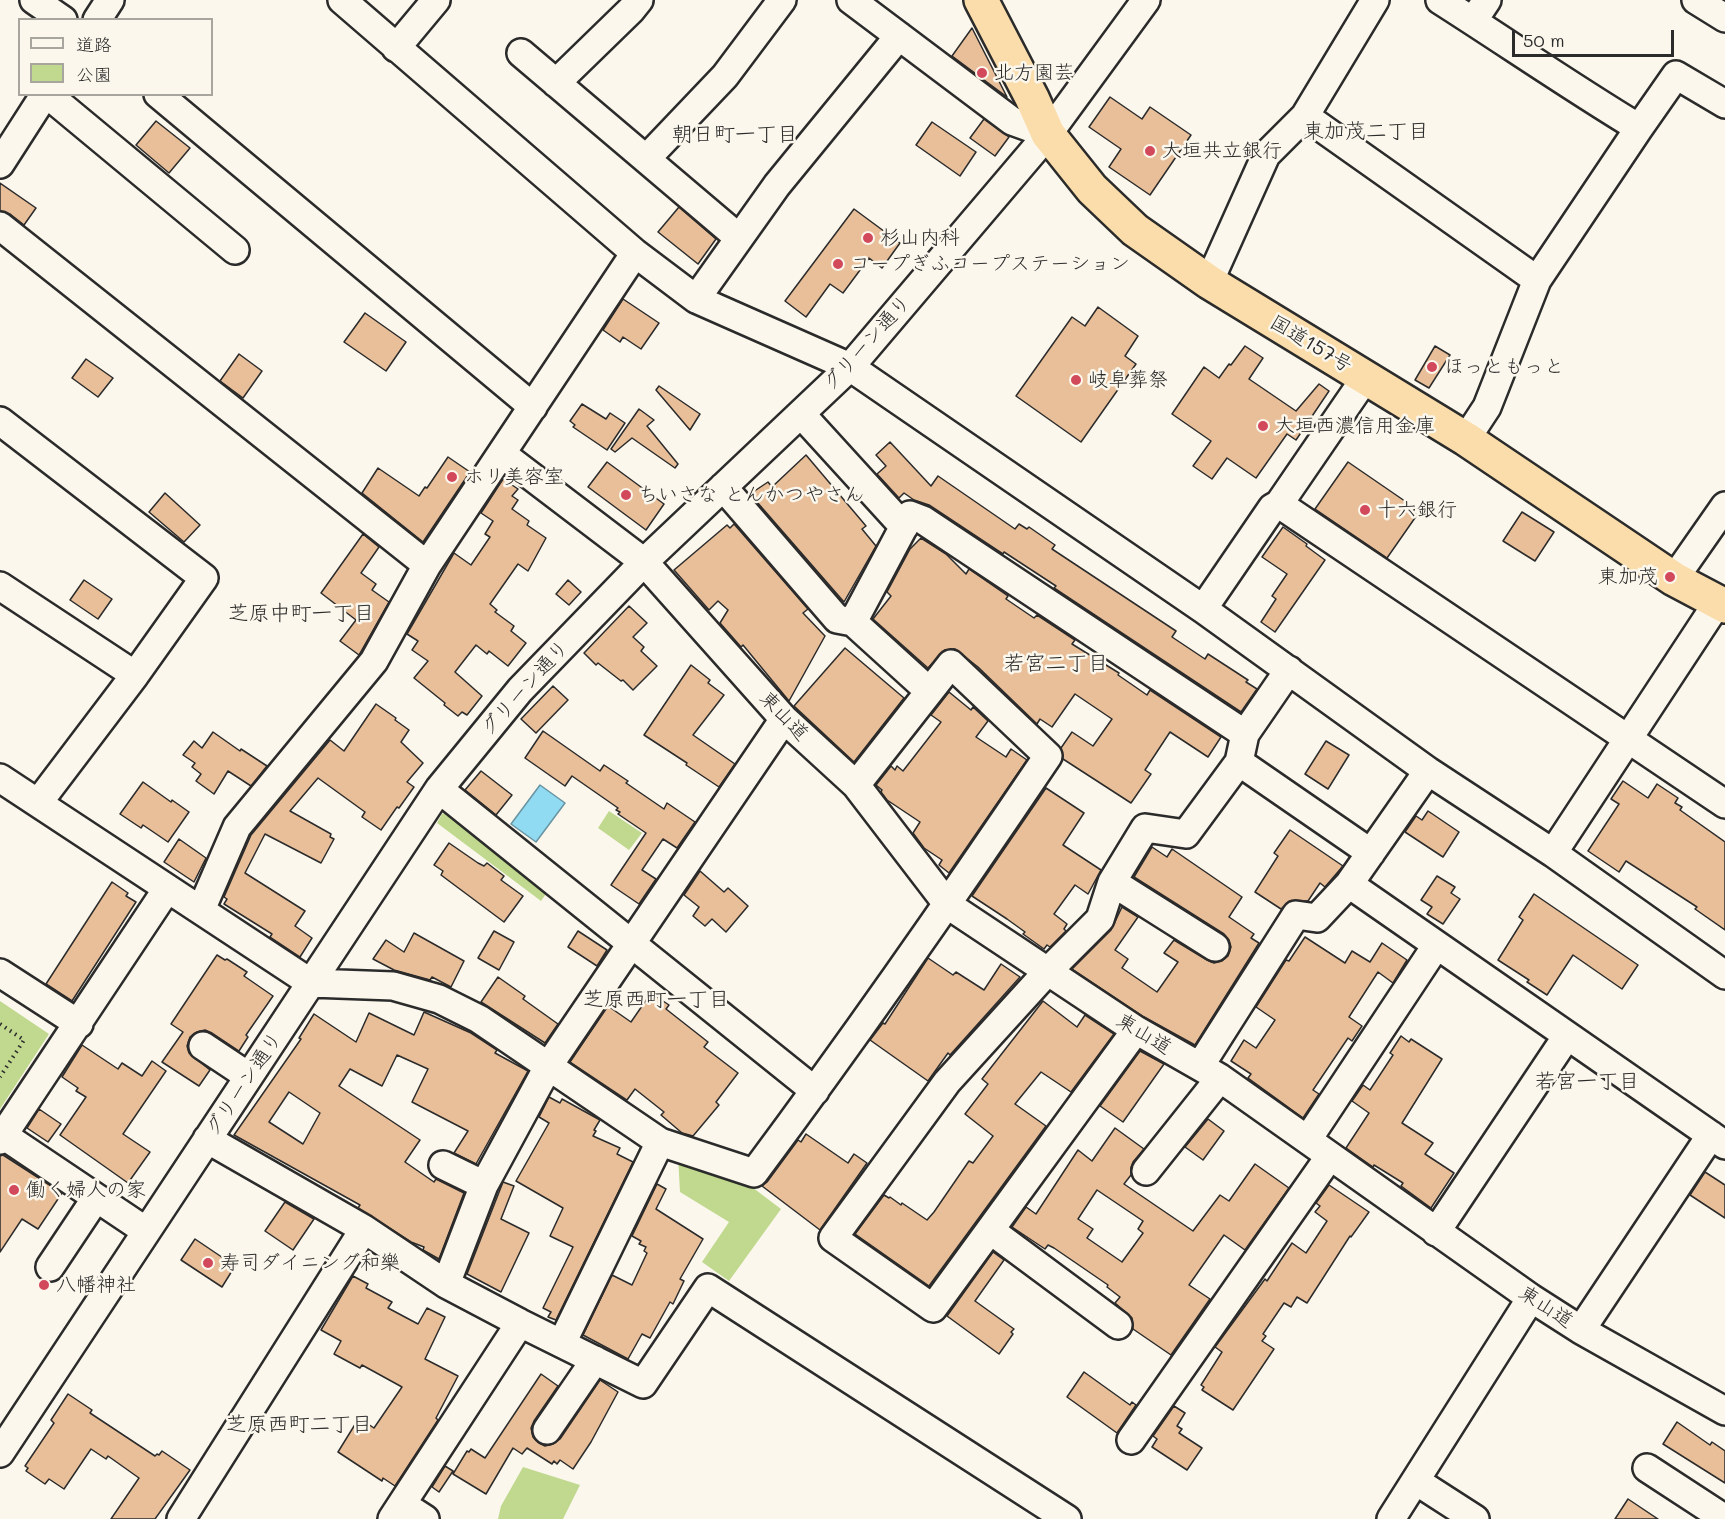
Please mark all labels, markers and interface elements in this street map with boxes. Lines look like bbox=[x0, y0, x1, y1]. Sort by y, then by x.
legend bbox=[18, 18, 213, 96]
scale bar bbox=[1515, 18, 1677, 56]
text: 50 m bbox=[1523, 28, 1565, 52]
text: 道路 bbox=[76, 32, 112, 56]
place label: 北方園芸 bbox=[994, 61, 1074, 85]
text: 公園 bbox=[76, 62, 112, 86]
marker: 北方園芸 bbox=[975, 66, 989, 80]
district label: 東加茂二丁目 bbox=[1303, 119, 1429, 145]
district label: 朝日町一丁目 bbox=[672, 122, 798, 148]
place label: 大垣共立銀行 bbox=[1162, 139, 1282, 163]
marker: 大垣共立銀行 bbox=[1143, 144, 1157, 158]
place label: 杉山内科 bbox=[880, 226, 960, 250]
marker: 杉山内科 bbox=[861, 231, 875, 245]
place label: コープぎふコープステーション bbox=[850, 252, 1130, 276]
marker: コープぎふコープステーション bbox=[831, 257, 845, 271]
street label: グリーン通り bbox=[818, 290, 916, 396]
street label: 国道157号 bbox=[1266, 310, 1356, 378]
place label: ほっともっと bbox=[1444, 355, 1564, 379]
marker: ほっともっと bbox=[1425, 360, 1439, 374]
place label: 岐阜葬祭 bbox=[1088, 368, 1168, 392]
marker: 岐阜葬祭 bbox=[1069, 373, 1083, 387]
place label: 大垣西濃信用金庫 bbox=[1275, 414, 1435, 438]
marker: 大垣西濃信用金庫 bbox=[1256, 419, 1270, 433]
place label: ホリ美容室 bbox=[464, 465, 564, 489]
marker: ホリ美容室 bbox=[445, 470, 459, 484]
place label: ちいさな とんかつやさん bbox=[638, 483, 864, 507]
marker: ちいさな とんかつやさん bbox=[619, 488, 633, 502]
place label: 十六銀行 bbox=[1377, 498, 1457, 522]
marker: 十六銀行 bbox=[1358, 503, 1372, 517]
place label: 東加茂 bbox=[1598, 565, 1658, 589]
marker: 東加茂 bbox=[1663, 570, 1677, 584]
district label: 芝原中町一丁目 bbox=[228, 601, 374, 627]
street label: グリーン通り bbox=[476, 635, 574, 741]
district label: 若宮二丁目 bbox=[1004, 651, 1108, 677]
street label: 東山道 bbox=[755, 686, 813, 746]
district label: 芝原西町一丁目 bbox=[583, 987, 729, 1013]
street label: 東山道 bbox=[1112, 1008, 1176, 1060]
street label: グリーン通り bbox=[201, 1028, 287, 1140]
district label: 若宮一丁目 bbox=[1535, 1069, 1639, 1095]
place label: 働く婦人の家 bbox=[26, 1178, 146, 1202]
marker: 働く婦人の家 bbox=[7, 1183, 21, 1197]
place label: 寿司ダイニング和樂 bbox=[220, 1251, 400, 1275]
marker: 寿司ダイニング和樂 bbox=[201, 1256, 215, 1270]
place label: 八幡神社 bbox=[56, 1273, 136, 1297]
marker: 八幡神社 bbox=[37, 1278, 51, 1292]
street label: 東山道 bbox=[1514, 1281, 1578, 1333]
district label: 芝原西町二丁目 bbox=[226, 1412, 372, 1438]

